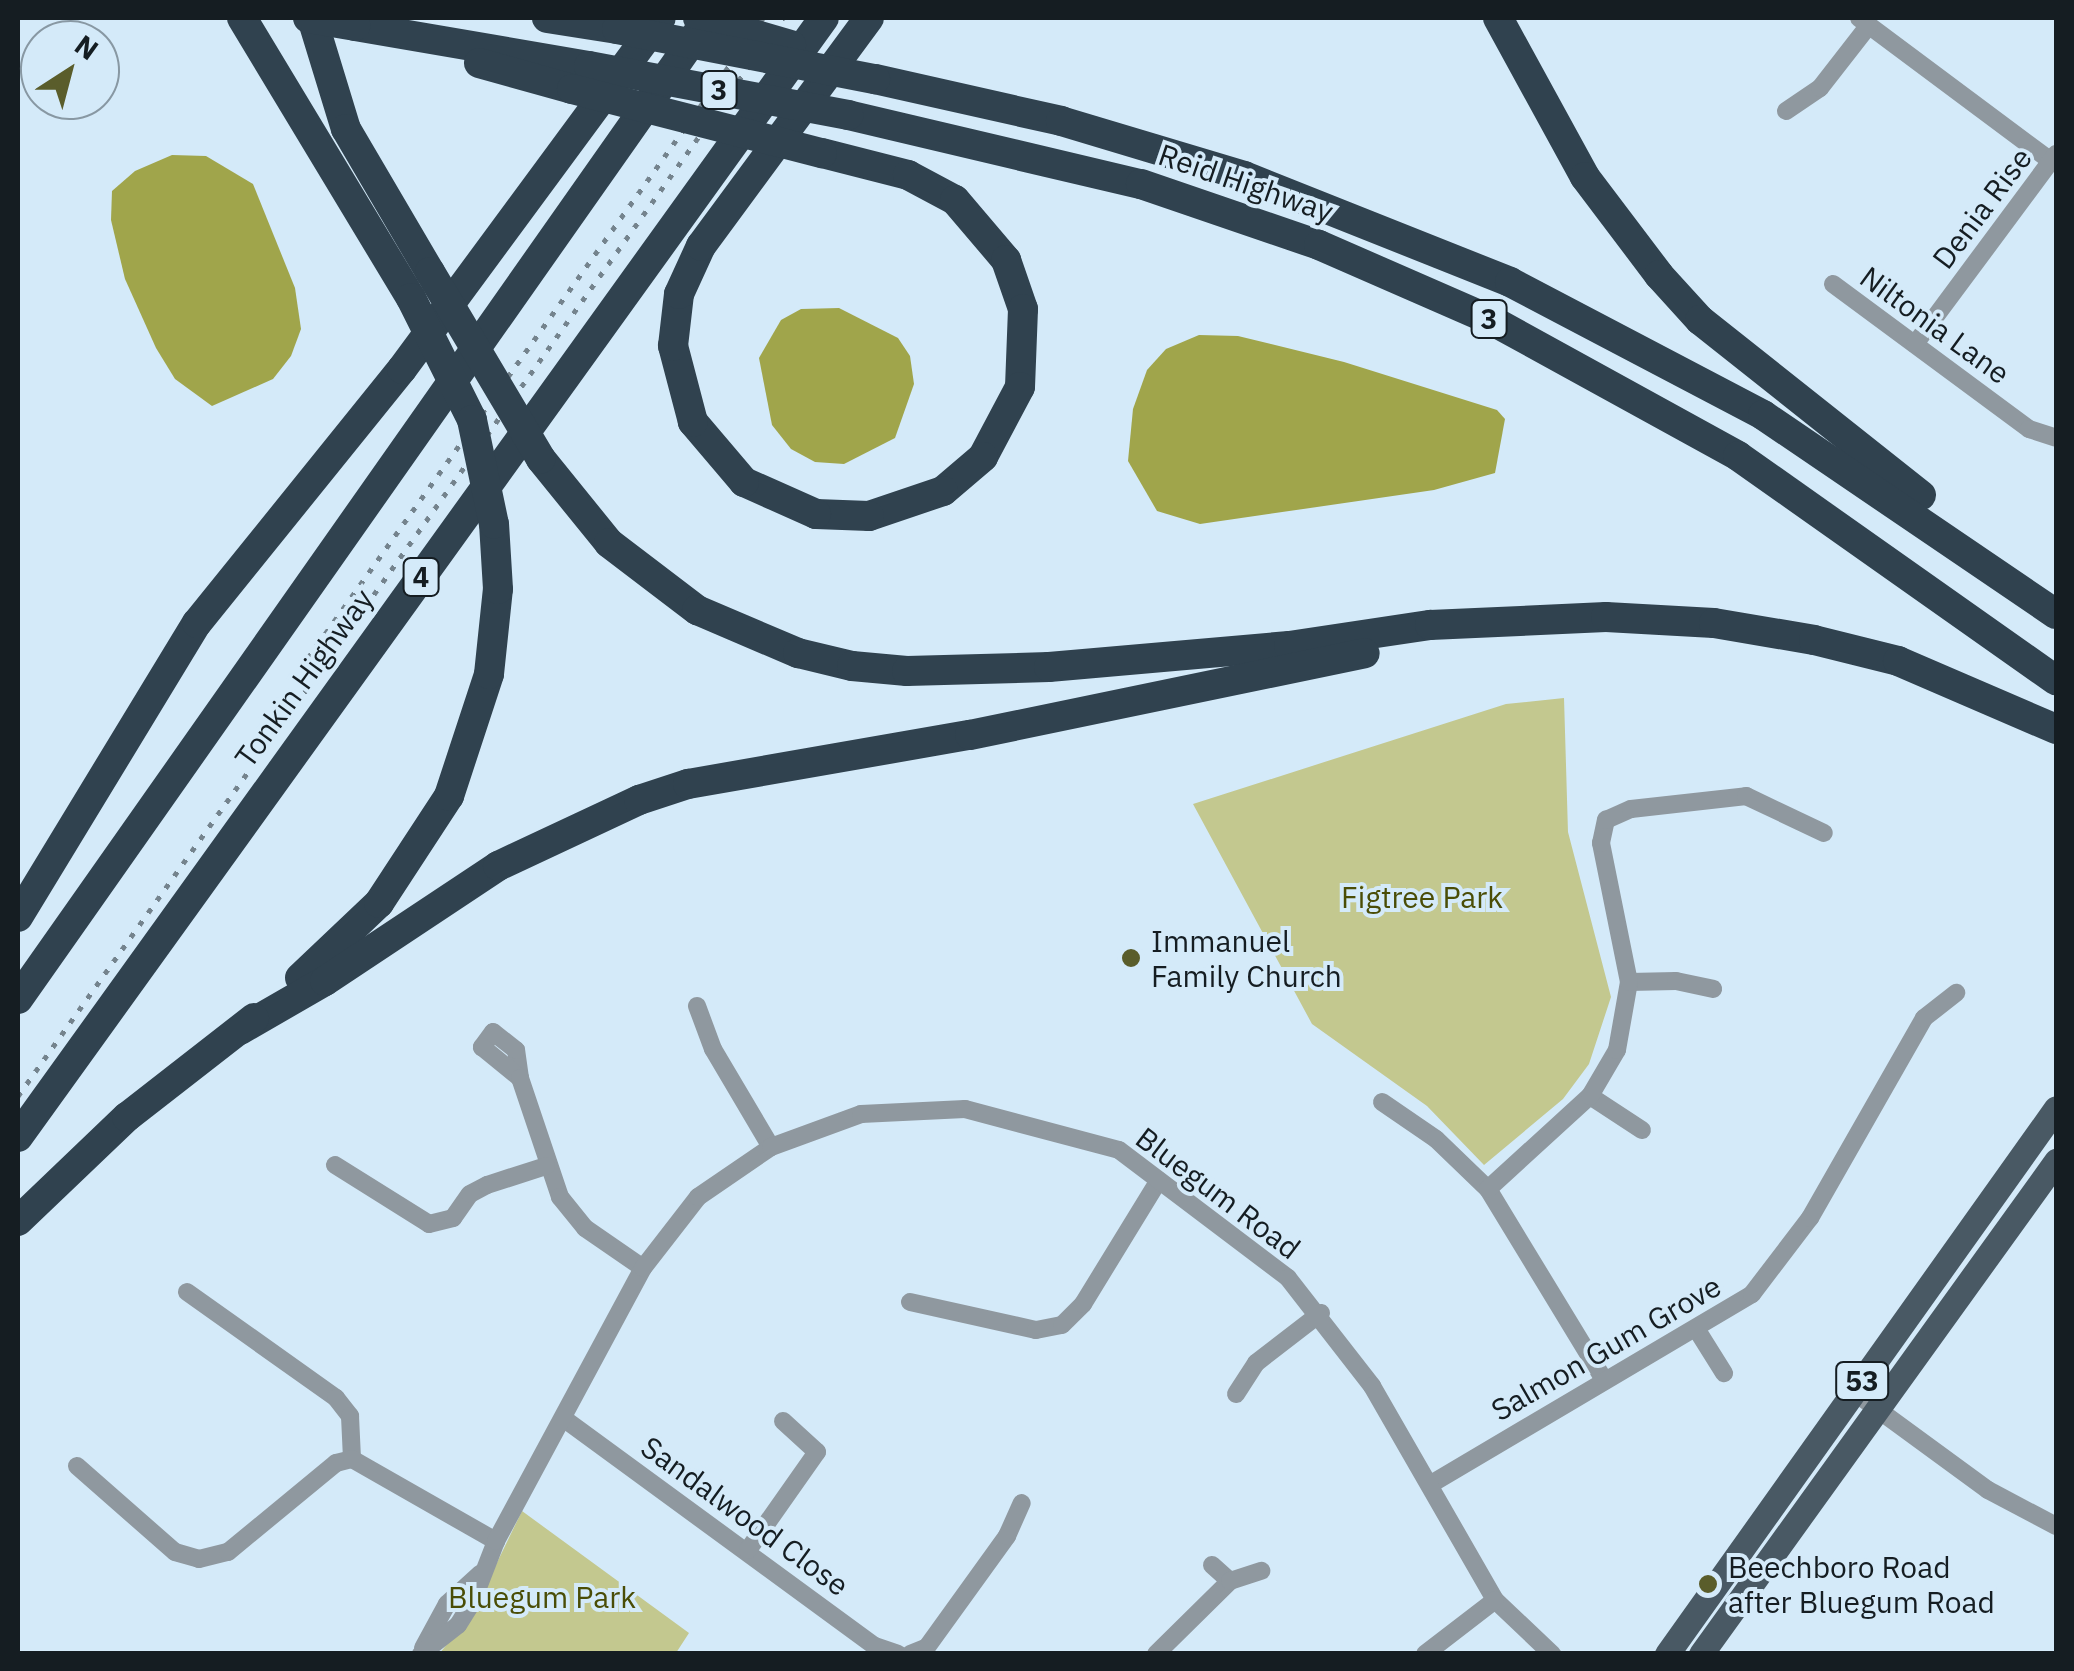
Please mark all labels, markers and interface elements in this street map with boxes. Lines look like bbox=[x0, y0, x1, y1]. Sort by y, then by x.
north arrow bbox=[20, 20, 120, 120]
text: N bbox=[68, 26, 106, 68]
road number: 3 bbox=[699, 67, 739, 113]
street label: Reid Highway bbox=[1154, 136, 1338, 230]
street label: Denia Rise bbox=[1925, 140, 2039, 276]
street label: Niltonia Lane bbox=[1853, 259, 2017, 391]
road number: 3 bbox=[1469, 296, 1509, 342]
road number: 4 bbox=[401, 554, 441, 600]
street label: Tonkin Highway bbox=[227, 582, 381, 774]
park label: Figtree Park bbox=[1341, 879, 1503, 915]
place label: Immanuel Family Church bbox=[1151, 923, 1342, 994]
marker: Immanuel Family Church bbox=[1120, 947, 1142, 969]
street label: Bluegum Road bbox=[1129, 1120, 1307, 1266]
street label: Salmon Gum Grove bbox=[1485, 1268, 1727, 1428]
road number: 53 bbox=[1834, 1358, 1890, 1404]
street label: Sandalwood Close bbox=[634, 1429, 856, 1603]
place label: Beechboro Road after Bluegum Road bbox=[1728, 1549, 1995, 1620]
marker: Beechboro Road after Bluegum Road bbox=[1697, 1573, 1719, 1595]
park label: Bluegum Park bbox=[448, 1579, 636, 1615]

